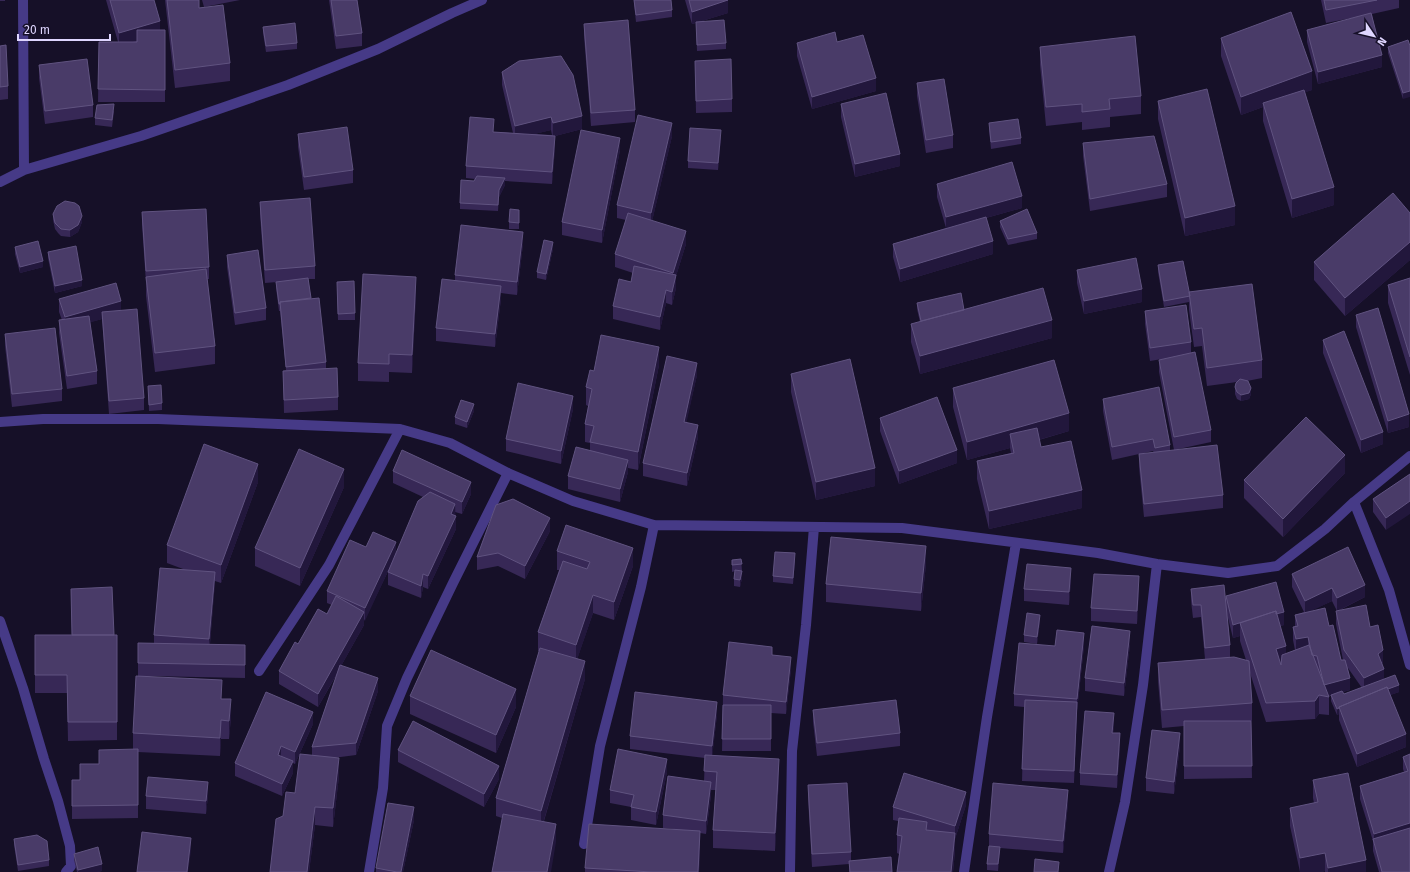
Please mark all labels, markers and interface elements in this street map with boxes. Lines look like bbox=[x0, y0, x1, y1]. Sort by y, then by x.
scale bar bbox=[18, 16, 110, 42]
north arrow bbox=[1354, 16, 1394, 56]
text: 20 m bbox=[24, 23, 50, 37]
text: N bbox=[1374, 35, 1389, 48]

